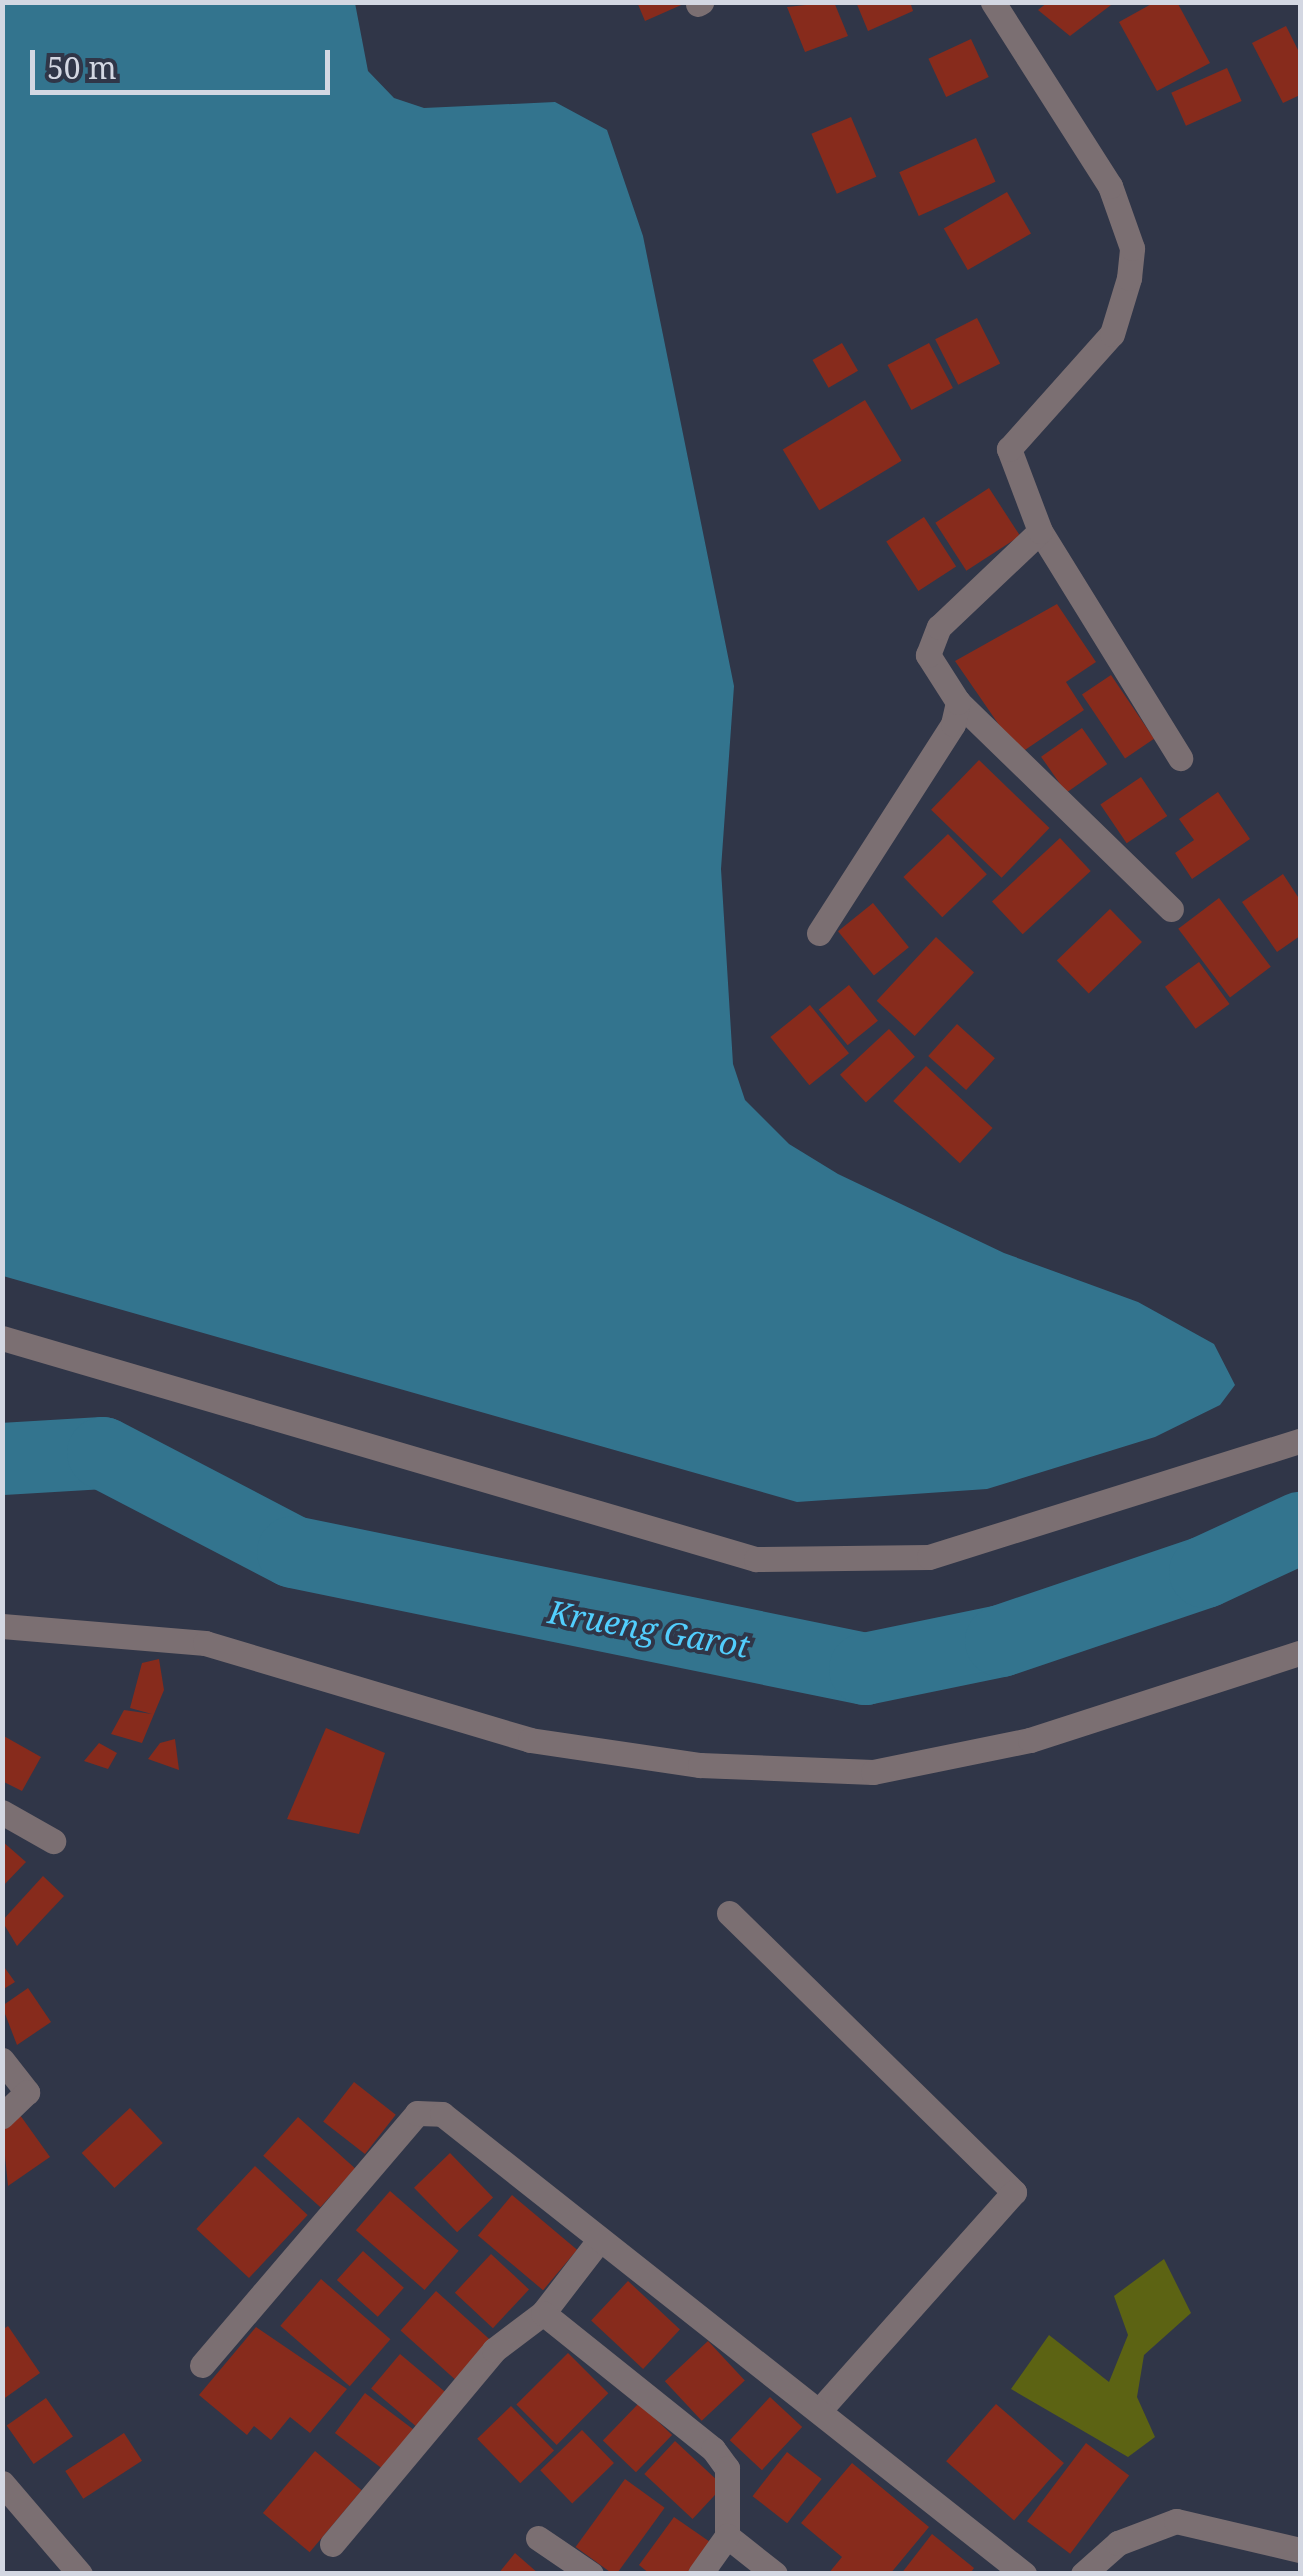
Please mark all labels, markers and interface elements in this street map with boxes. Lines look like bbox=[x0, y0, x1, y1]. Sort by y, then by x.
scale bar bbox=[35, 30, 335, 92]
text: 50 m bbox=[47, 47, 117, 88]
water label: Krueng Garot bbox=[545, 1592, 753, 1666]

